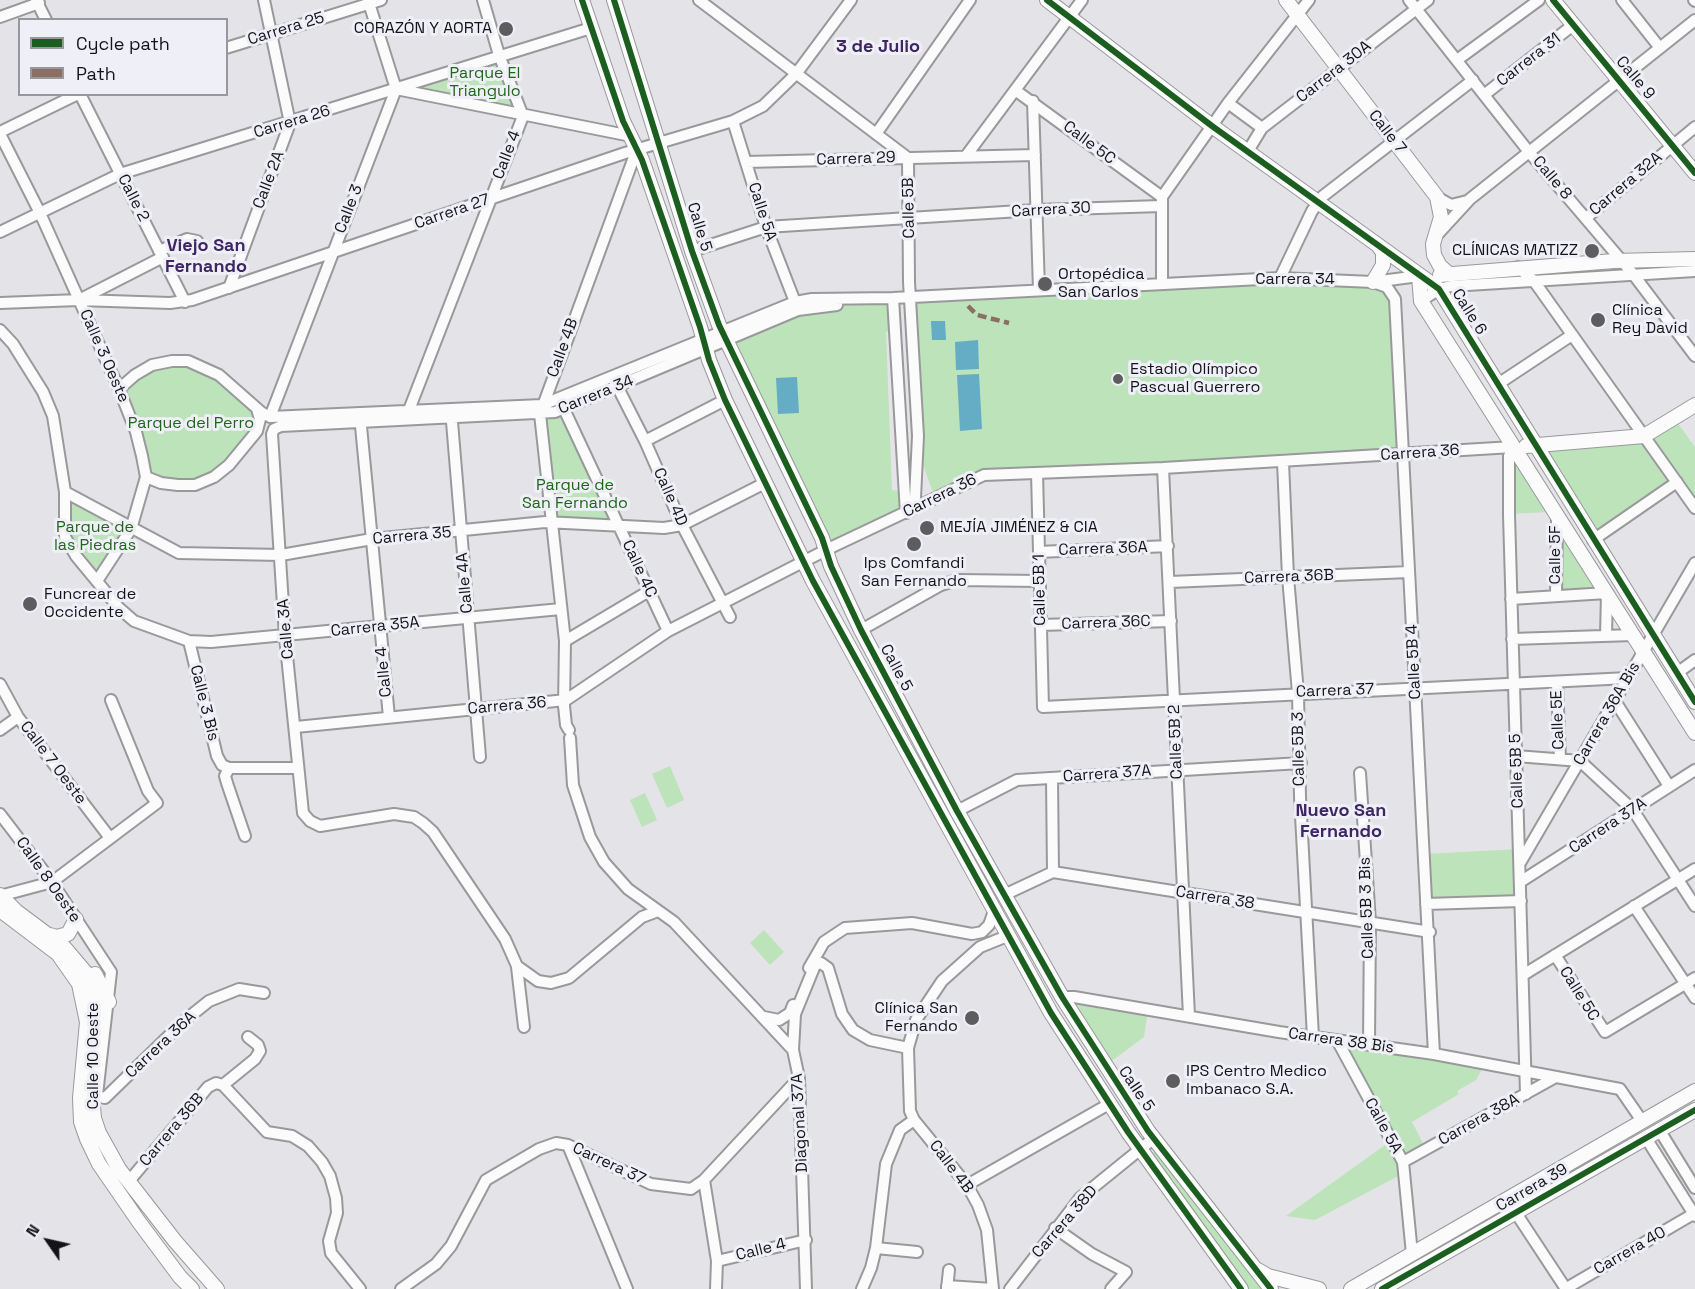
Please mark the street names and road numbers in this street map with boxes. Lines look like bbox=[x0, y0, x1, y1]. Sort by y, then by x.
street label: Carrera 25 bbox=[245, 8, 327, 50]
street label: Carrera 31 bbox=[1493, 29, 1565, 91]
street label: Carrera 30A bbox=[1293, 37, 1375, 107]
street label: Calle 9 bbox=[1611, 52, 1659, 104]
street label: Carrera 26 bbox=[251, 101, 333, 143]
street label: Calle 7 bbox=[1364, 106, 1410, 158]
street label: Calle 5C bbox=[1059, 117, 1119, 169]
street label: Calle 4 bbox=[489, 128, 525, 182]
street label: Calle 2A bbox=[249, 148, 289, 212]
street label: Carrera 29 bbox=[816, 148, 896, 170]
street label: Carrera 32A bbox=[1586, 148, 1666, 220]
street label: Calle 8 bbox=[1528, 152, 1576, 204]
street label: Calle 2 bbox=[113, 171, 153, 225]
street label: Calle 5B bbox=[899, 177, 919, 239]
street label: Calle 5A bbox=[744, 180, 780, 244]
street label: Calle 3 bbox=[331, 182, 367, 236]
street label: Carrera 27 bbox=[412, 190, 492, 234]
street label: Carrera 30 bbox=[1011, 198, 1091, 222]
street label: Calle 5 bbox=[682, 200, 716, 254]
street label: Carrera 34 bbox=[1255, 270, 1335, 290]
street label: Calle 6 bbox=[1447, 285, 1491, 339]
street label: Calle 3 Oeste bbox=[75, 307, 133, 405]
street label: Calle 4B bbox=[543, 316, 583, 380]
street label: Carrera 34 bbox=[556, 371, 636, 419]
street label: Carrera 36 bbox=[1380, 441, 1460, 465]
street label: Calle 4D bbox=[649, 465, 691, 529]
street label: Carrera 36 bbox=[900, 470, 980, 522]
street label: Carrera 35 bbox=[372, 523, 452, 549]
street label: Calle 5F bbox=[1546, 525, 1566, 585]
street label: Calle 4C bbox=[617, 537, 661, 601]
street label: Carrera 36A bbox=[1058, 538, 1148, 560]
street label: Calle 4A bbox=[453, 552, 477, 614]
street label: Calle 5B 1 bbox=[1030, 554, 1050, 626]
street label: Carrera 36B bbox=[1244, 566, 1334, 588]
street label: Calle 3A bbox=[274, 598, 298, 660]
street label: Carrera 36C bbox=[1061, 612, 1151, 634]
street label: Carrera 35A bbox=[330, 613, 420, 641]
street label: Calle 5B 4 bbox=[1402, 624, 1426, 700]
street label: Calle 5 bbox=[876, 641, 916, 695]
street label: Calle 4 bbox=[372, 646, 396, 698]
street label: Carrera 36A Bis bbox=[1570, 659, 1644, 769]
street label: Calle 3 Bis bbox=[185, 663, 223, 743]
street label: Carrera 37 bbox=[1295, 680, 1375, 702]
street label: Calle 5E bbox=[1547, 690, 1569, 750]
street label: Carrera 36 bbox=[467, 693, 547, 719]
street label: Calle 5B 2 bbox=[1165, 704, 1187, 780]
street label: Calle 5B 3 bbox=[1289, 711, 1309, 787]
street label: Calle 7 Oeste bbox=[16, 718, 90, 808]
street label: Calle 5B 5 bbox=[1506, 733, 1528, 809]
street label: Carrera 37A bbox=[1062, 761, 1152, 787]
street label: Carrera 37A bbox=[1566, 794, 1650, 858]
street label: Calle 8 Oeste bbox=[11, 834, 85, 926]
street label: Calle 5B 3 Bis bbox=[1356, 857, 1378, 959]
street label: Carrera 38 bbox=[1174, 882, 1256, 914]
street label: Calle 5C bbox=[1555, 963, 1603, 1025]
street label: Calle 10 Oeste bbox=[84, 1003, 104, 1109]
street label: Carrera 36A bbox=[122, 1008, 200, 1082]
street label: Carrera 38 Bis bbox=[1287, 1024, 1395, 1058]
street label: Calle 5 bbox=[1114, 1063, 1158, 1115]
street label: Diagonal 37A bbox=[788, 1073, 812, 1173]
street label: Carrera 36B bbox=[136, 1089, 208, 1171]
street label: Carrera 38A bbox=[1435, 1090, 1523, 1150]
street label: Calle 5A bbox=[1360, 1095, 1406, 1157]
street label: Calle 4B bbox=[925, 1137, 977, 1197]
street label: Carrera 37 bbox=[569, 1139, 649, 1189]
street label: Carrera 39 bbox=[1493, 1160, 1571, 1216]
street label: Carrera 38D bbox=[1028, 1182, 1102, 1262]
street label: Carrera 40 bbox=[1591, 1223, 1669, 1279]
street label: Calle 4 bbox=[734, 1235, 788, 1265]

